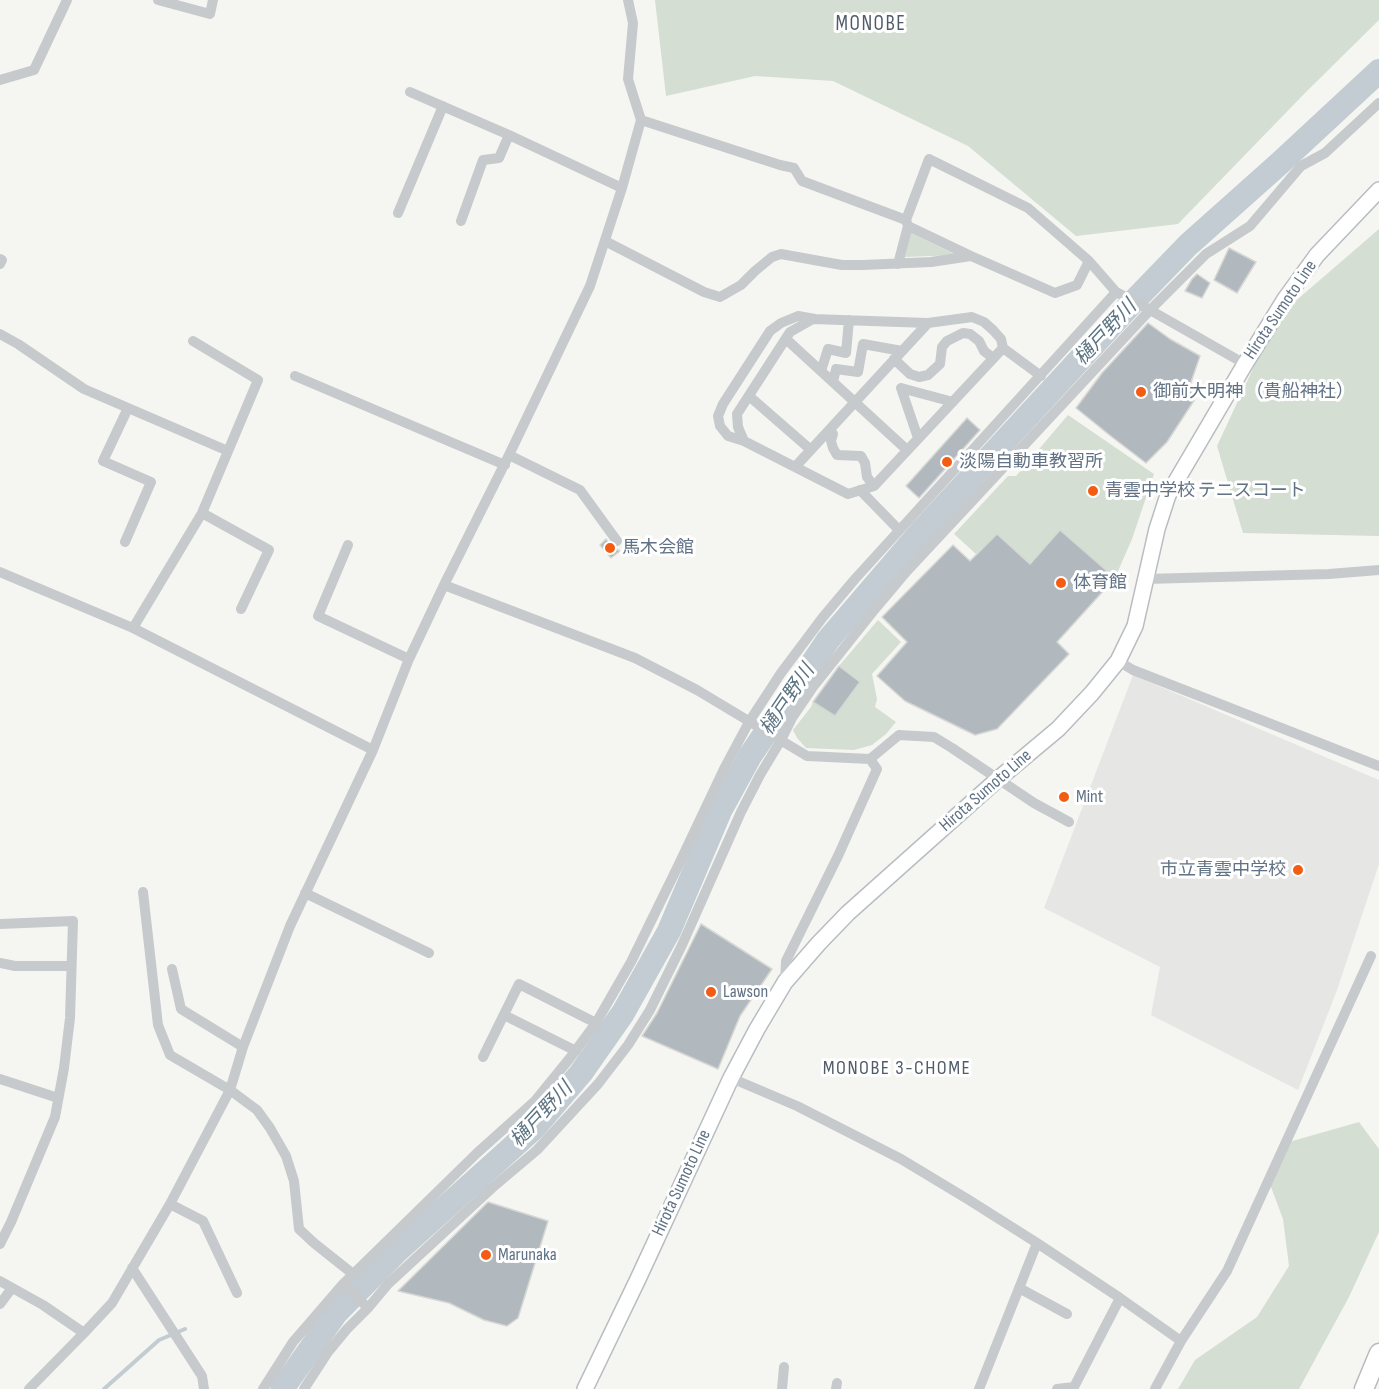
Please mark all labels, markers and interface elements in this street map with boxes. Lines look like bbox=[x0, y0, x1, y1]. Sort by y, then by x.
district label: MONOBE bbox=[836, 12, 906, 38]
street label: Hirota Sumoto Line bbox=[1240, 256, 1322, 364]
water label: 樋戸野川 bbox=[1070, 296, 1142, 370]
place label: 御前大明神 （貴船神社） bbox=[1153, 381, 1354, 403]
marker: 御前大明神 （貴船神社） bbox=[1134, 385, 1148, 399]
place label: 淡陽自動車教習所 bbox=[959, 451, 1103, 473]
marker: 淡陽自動車教習所 bbox=[940, 455, 954, 469]
place label: 青雲中学校 テニスコート bbox=[1105, 480, 1306, 502]
marker: 青雲中学校 テニスコート bbox=[1086, 484, 1100, 498]
place label: 馬木会館 bbox=[622, 537, 694, 559]
marker: 馬木会館 bbox=[603, 541, 617, 555]
place label: 体育館 bbox=[1073, 572, 1127, 594]
marker: 体育館 bbox=[1054, 576, 1068, 590]
water label: 樋戸野川 bbox=[756, 660, 820, 740]
street label: Hirota Sumoto Line bbox=[936, 745, 1036, 837]
place label: Mint bbox=[1076, 786, 1103, 808]
marker: Mint bbox=[1057, 790, 1071, 804]
place label: 市立青雲中学校 bbox=[1160, 859, 1286, 881]
marker: 市立青雲中学校 bbox=[1291, 863, 1305, 877]
place label: Lawson bbox=[723, 981, 768, 1003]
marker: Lawson bbox=[704, 985, 718, 999]
district label: MONOBE 3-CHOME bbox=[823, 1057, 971, 1081]
water label: 樋戸野川 bbox=[506, 1078, 578, 1152]
street label: Hirota Sumoto Line bbox=[648, 1126, 716, 1240]
place label: Marunaka bbox=[498, 1244, 557, 1266]
marker: Marunaka bbox=[479, 1248, 493, 1262]

